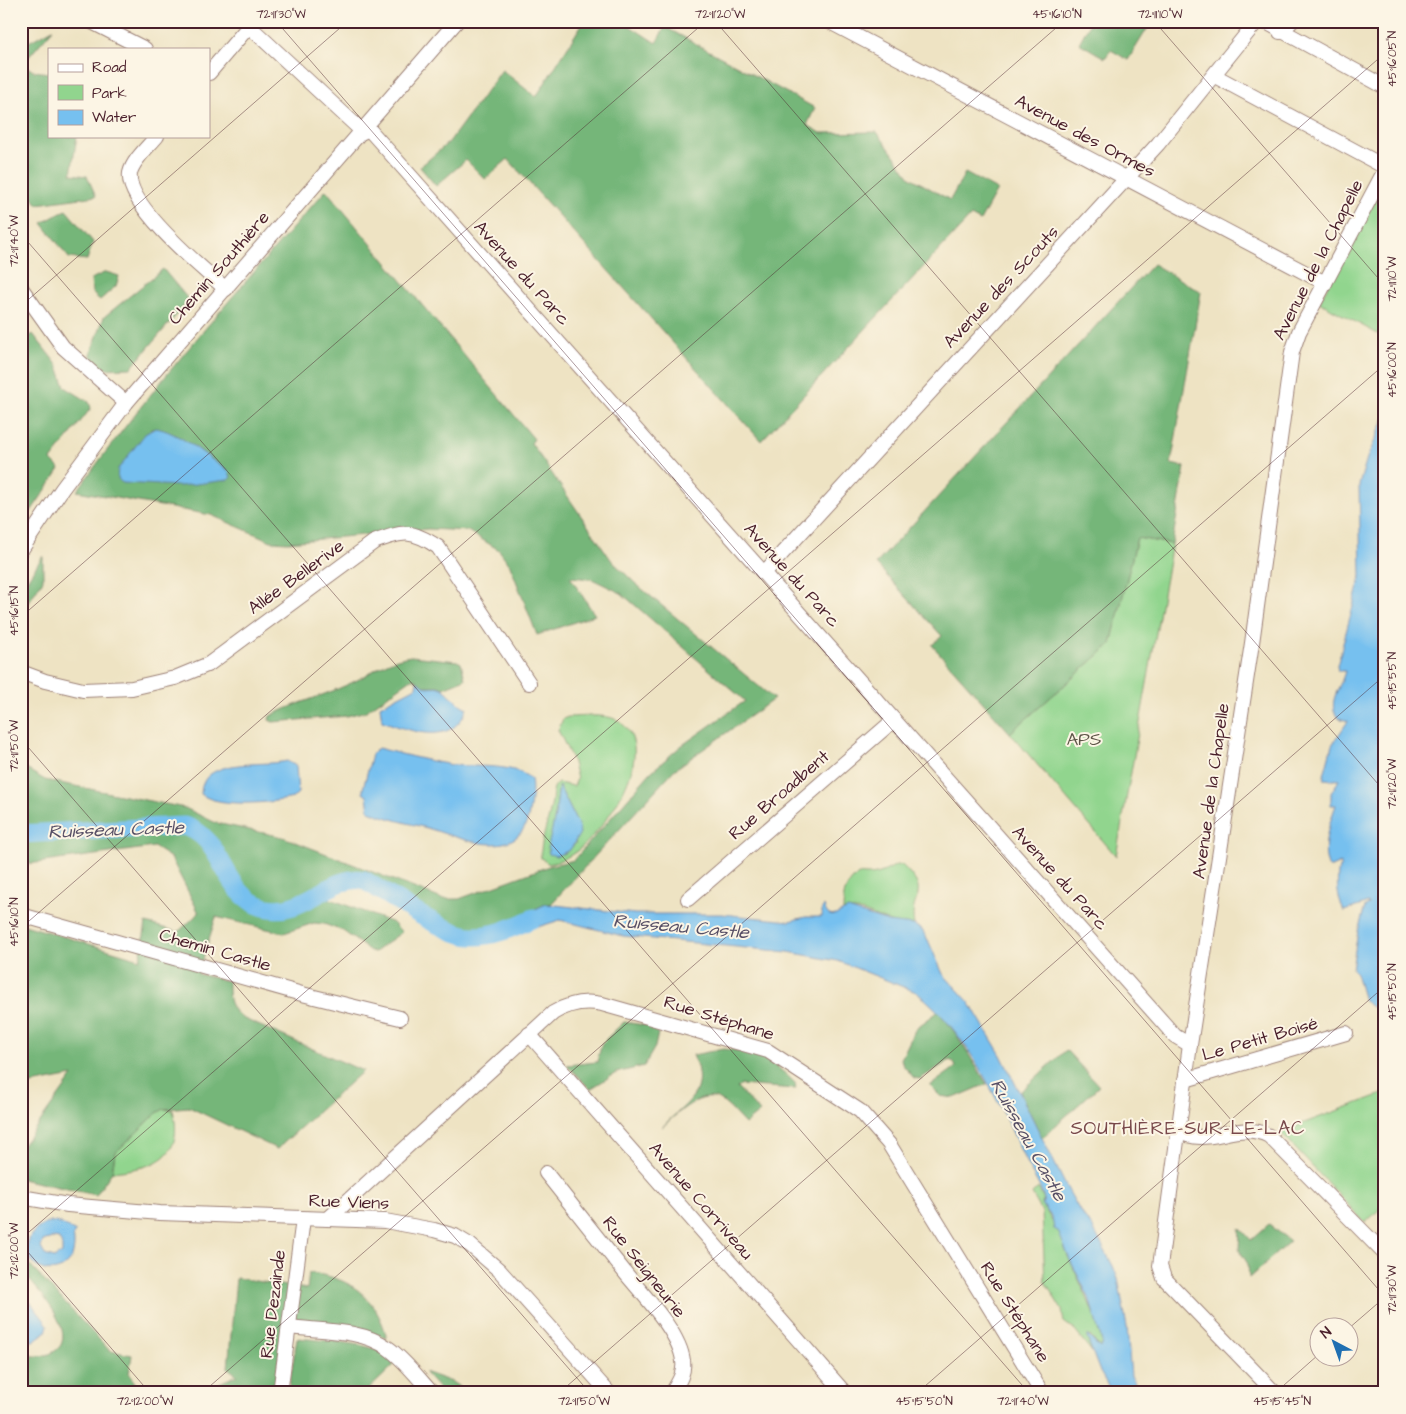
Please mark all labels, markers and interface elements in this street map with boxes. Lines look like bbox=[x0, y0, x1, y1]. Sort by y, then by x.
text: 72°11'30"W bbox=[256, 6, 307, 23]
text: 72°11'20"W bbox=[695, 6, 746, 23]
text: 45°16'10"N bbox=[1032, 6, 1082, 23]
text: 72°11'10"W bbox=[1137, 6, 1183, 23]
text: 45°16'05"N bbox=[1384, 30, 1401, 87]
legend bbox=[48, 48, 210, 138]
text: Road bbox=[92, 57, 127, 78]
text: Park bbox=[92, 83, 127, 104]
street label: Avenue des Ormes bbox=[1010, 88, 1160, 184]
text: Water bbox=[92, 107, 136, 128]
street label: Avenue de la Chapelle bbox=[1267, 175, 1369, 345]
street label: Chemin Southière bbox=[162, 205, 276, 330]
text: 72°11'40"W bbox=[6, 214, 23, 267]
street label: Avenue du Parc bbox=[468, 215, 576, 331]
street label: Avenue des Scouts bbox=[937, 220, 1065, 354]
text: 72°11'10"W bbox=[1384, 256, 1401, 302]
text: 45°16'00"N bbox=[1384, 342, 1401, 398]
street label: Avenue du Parc bbox=[738, 517, 846, 633]
street label: Allée Bellerive bbox=[243, 533, 349, 620]
text: 45°16'15"N bbox=[6, 585, 23, 636]
text: 45°15'55"N bbox=[1384, 651, 1401, 710]
street label: Avenue de la Chapelle bbox=[1186, 701, 1236, 880]
text: 72°11'50"W bbox=[6, 719, 23, 772]
park label: APS bbox=[1067, 727, 1101, 752]
street label: Rue Broadbent bbox=[723, 744, 835, 846]
text: 72°11'20"W bbox=[1384, 758, 1401, 809]
water label: Ruisseau Castle bbox=[48, 814, 186, 846]
street label: Avenue du Parc bbox=[1006, 820, 1114, 936]
text: 45°16'10"N bbox=[6, 897, 23, 947]
water label: Ruisseau Castle bbox=[612, 908, 752, 947]
street label: Chemin Castle bbox=[156, 922, 274, 978]
text: 45°15'50"N bbox=[1384, 963, 1401, 1021]
street label: Rue Stéphane bbox=[661, 989, 778, 1047]
street label: Le Petit Boisé bbox=[1199, 1010, 1321, 1067]
water label: Ruisseau Castle bbox=[983, 1074, 1074, 1208]
district label: SOUTHIÈRE-SUR-LE-LAC bbox=[1070, 1115, 1306, 1142]
street label: Avenue Corriveau bbox=[643, 1137, 759, 1265]
street label: Rue Viens bbox=[308, 1188, 390, 1216]
street label: Rue Seigneurie bbox=[596, 1211, 692, 1324]
text: 72°12'00"W bbox=[6, 1222, 23, 1279]
street label: Rue Dezainde bbox=[254, 1248, 292, 1360]
street label: Rue Stéphane bbox=[974, 1257, 1056, 1367]
text: 72°11'30"W bbox=[1384, 1264, 1401, 1315]
north arrow bbox=[1308, 1316, 1358, 1366]
text: N bbox=[1316, 1322, 1336, 1343]
text: 72°12'00"W bbox=[117, 1393, 174, 1410]
text: 72°11'50"W bbox=[558, 1393, 611, 1410]
text: 45°15'50"N bbox=[895, 1393, 953, 1410]
text: 72°11'40"W bbox=[997, 1393, 1050, 1410]
text: 45°15'45"N bbox=[1253, 1393, 1312, 1410]

